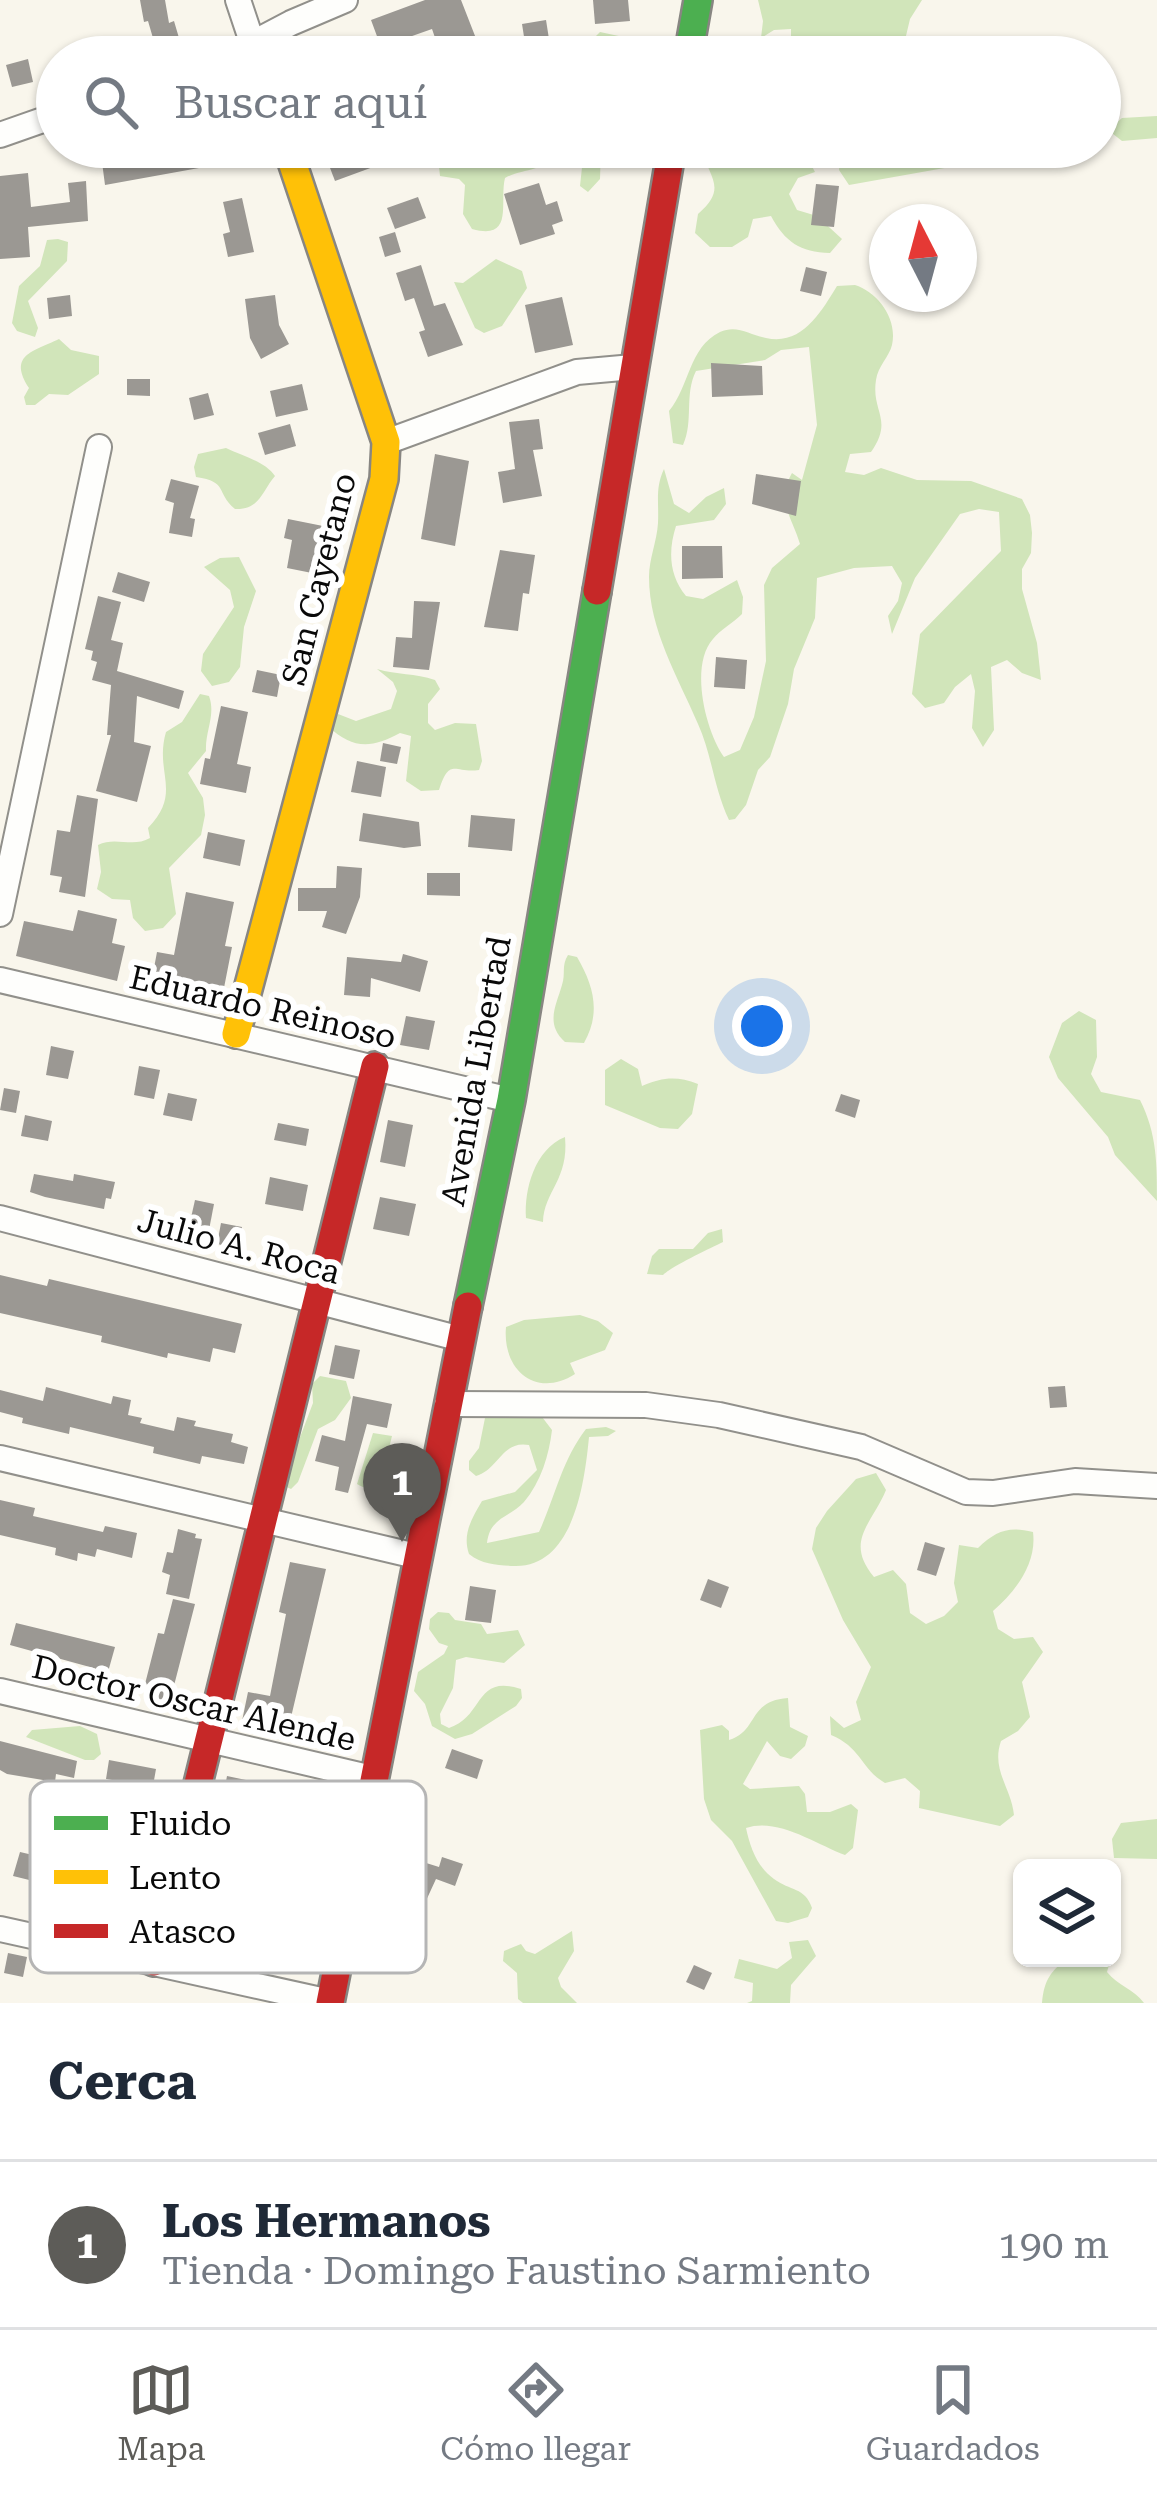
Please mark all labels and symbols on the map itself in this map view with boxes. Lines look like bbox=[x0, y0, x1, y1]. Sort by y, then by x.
north arrow bbox=[869, 204, 977, 312]
street label: San Cayetano bbox=[274, 469, 364, 689]
street label: Avenida Libertad bbox=[433, 933, 519, 1209]
street label: Eduardo Reinoso bbox=[126, 957, 400, 1057]
your location bbox=[732, 996, 792, 1056]
street label: Julio A. Roca bbox=[133, 1200, 345, 1292]
pin: 1 bbox=[363, 1443, 441, 1542]
street label: Doctor Oscar Alende bbox=[28, 1647, 360, 1759]
legend bbox=[30, 1781, 426, 1973]
text: Fluido bbox=[129, 1804, 232, 1843]
text: Lento bbox=[129, 1858, 221, 1897]
text: Atasco bbox=[129, 1912, 236, 1951]

